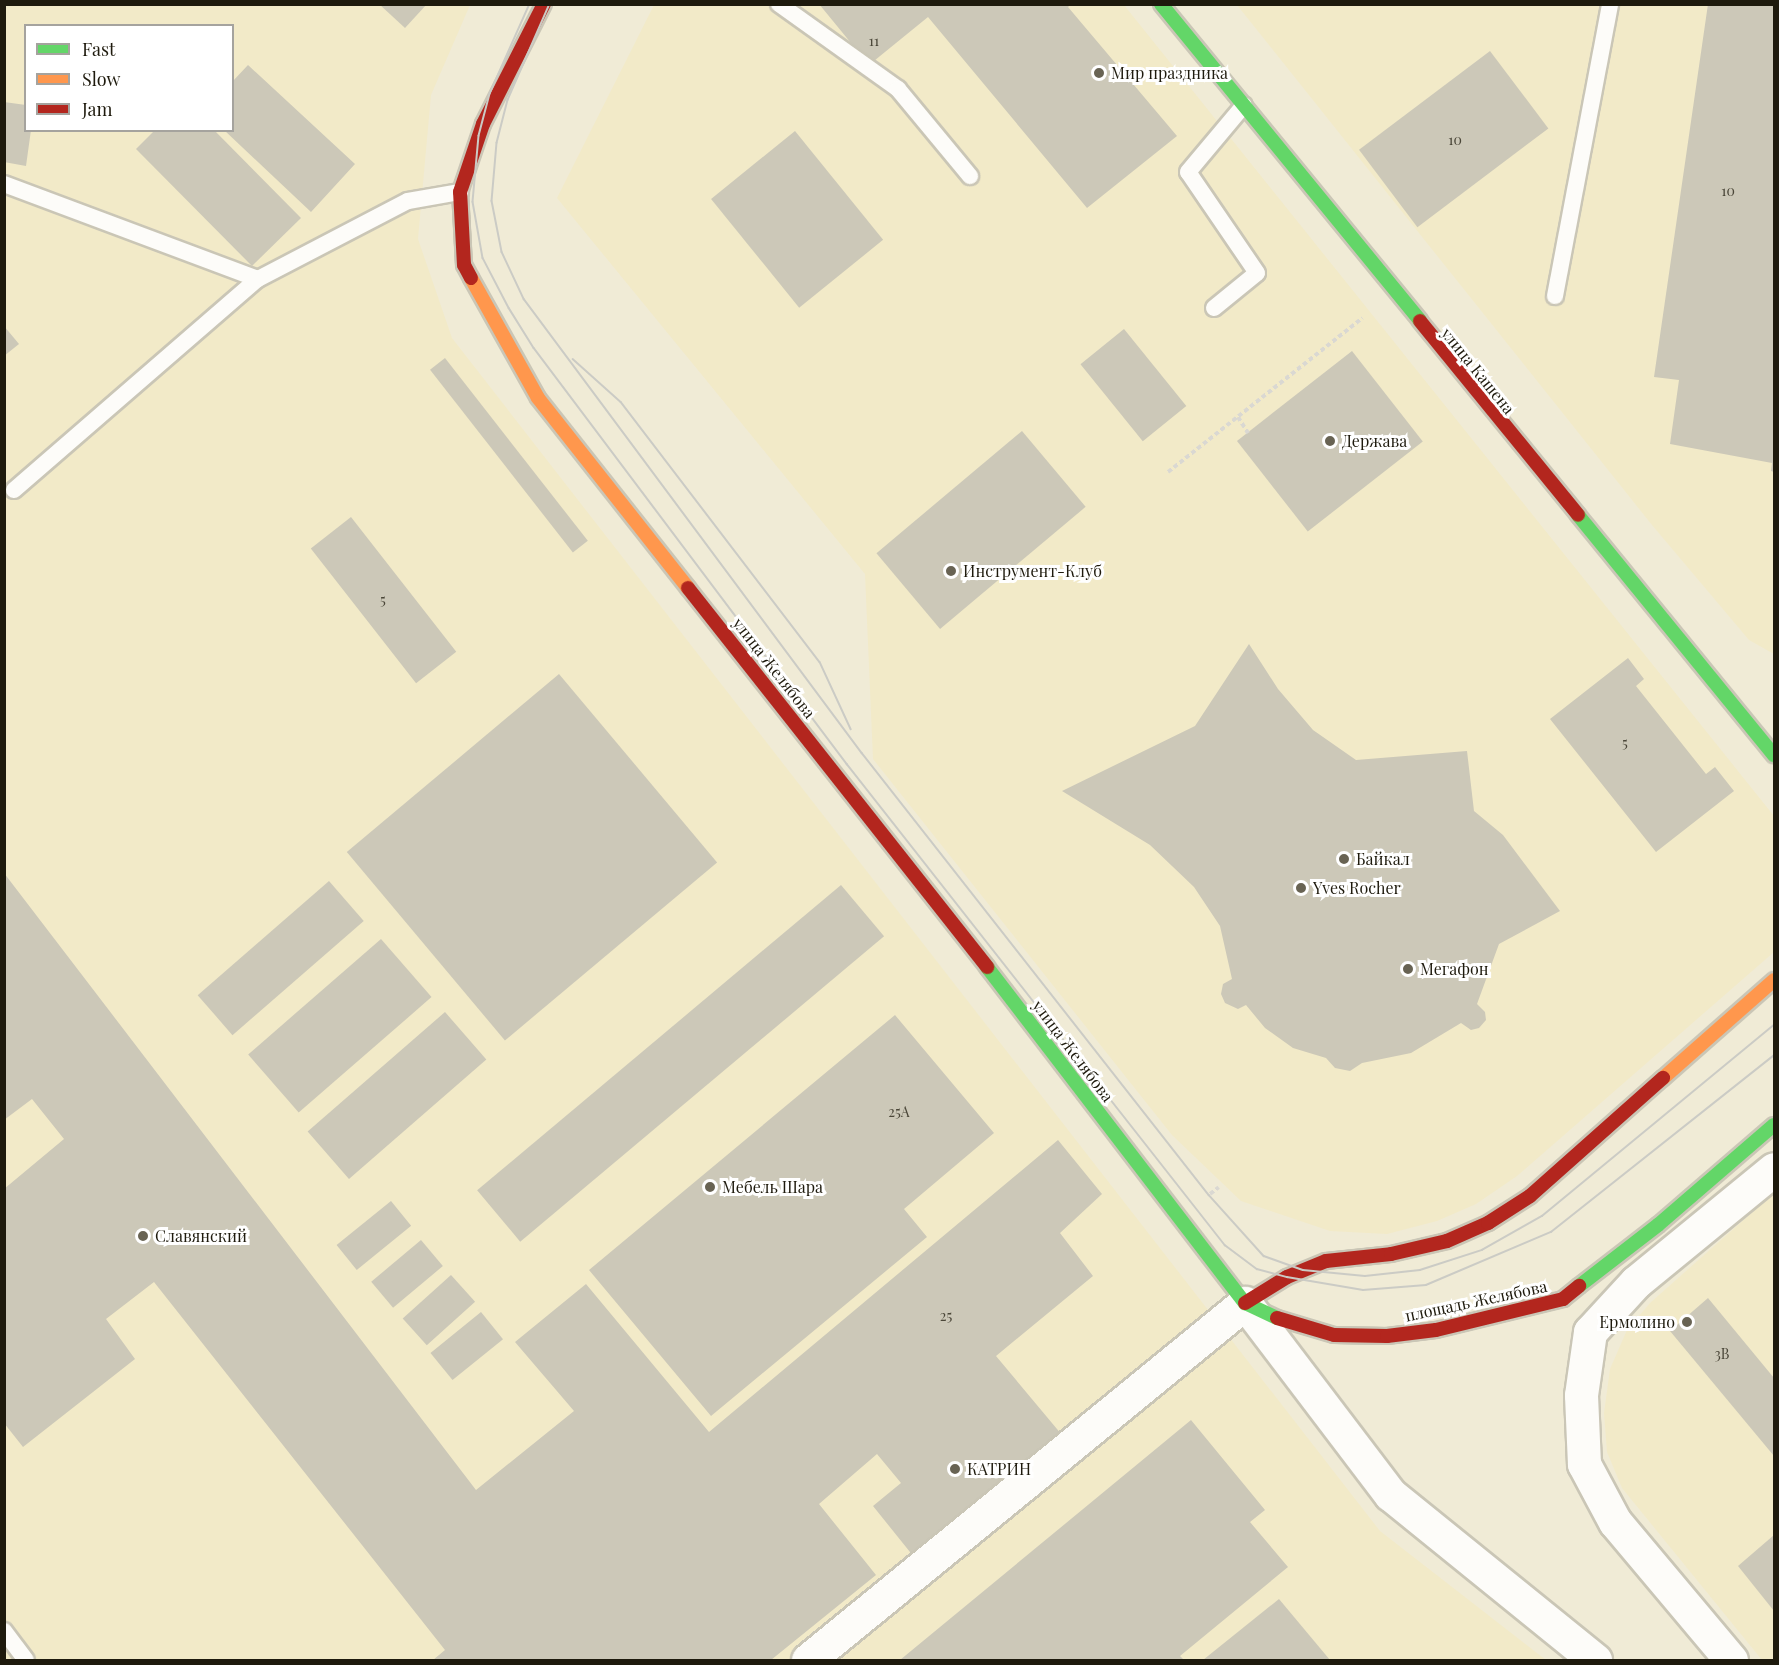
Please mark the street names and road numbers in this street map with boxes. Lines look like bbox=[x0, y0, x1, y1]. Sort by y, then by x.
street label: улица Кашена bbox=[1437, 324, 1519, 418]
street label: улица Желябова bbox=[729, 614, 819, 722]
street label: улица Желябова bbox=[1029, 996, 1117, 1106]
street label: площадь Желябова bbox=[1403, 1277, 1549, 1325]

